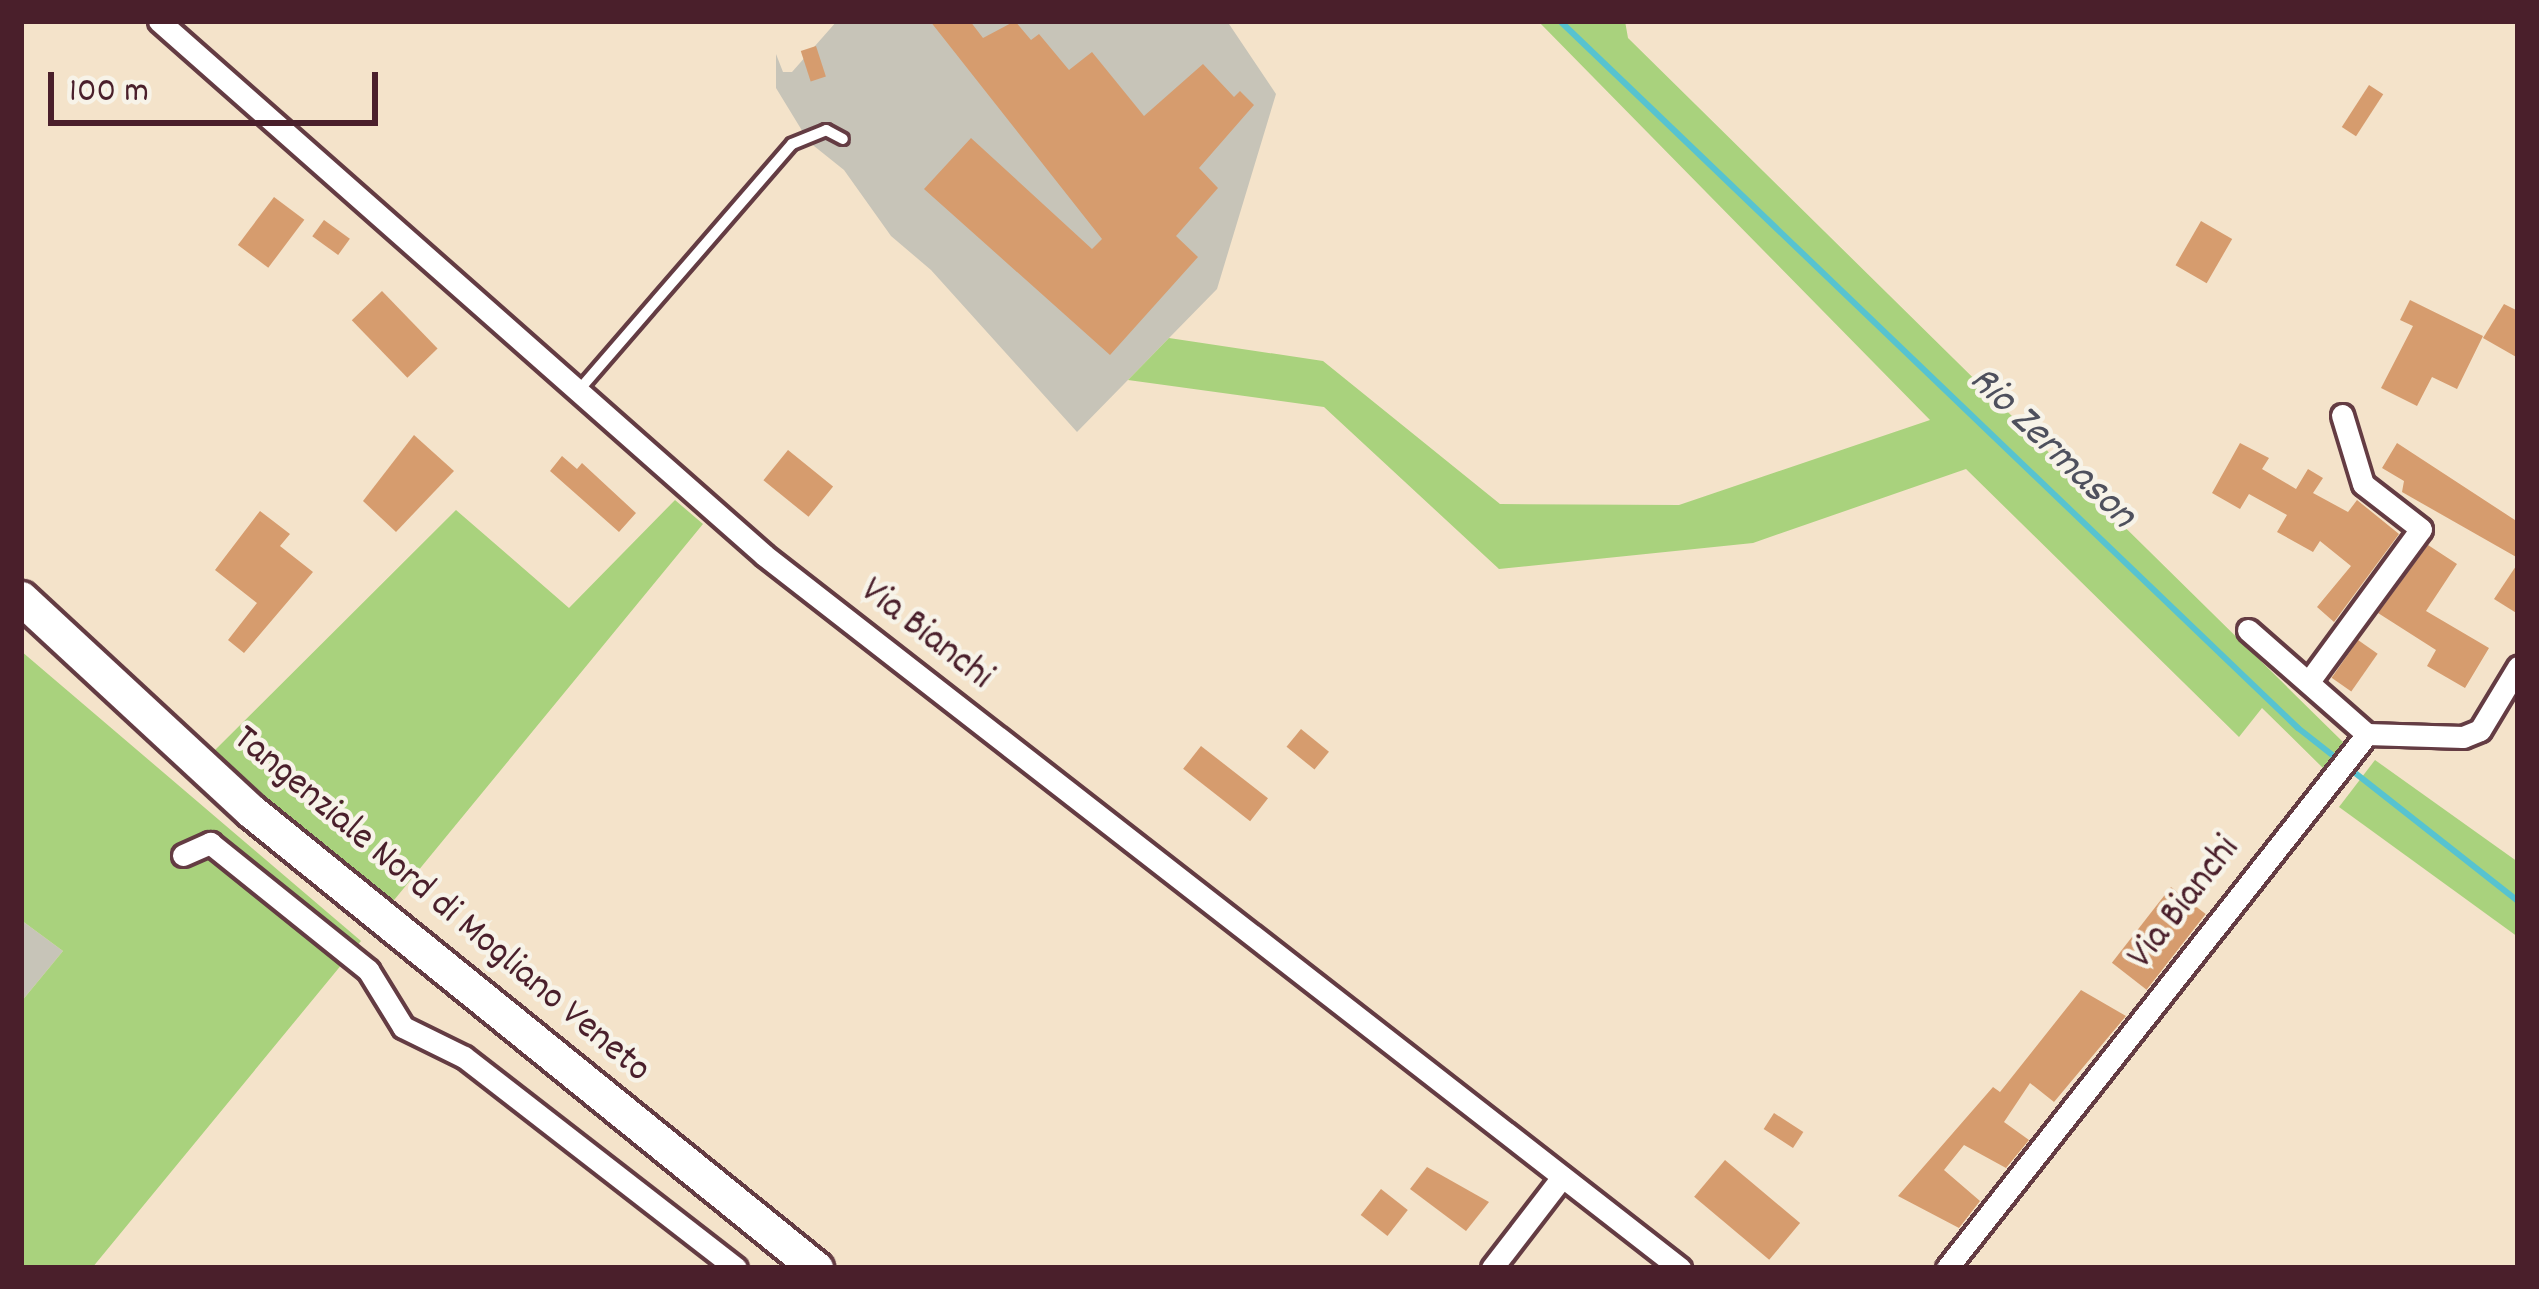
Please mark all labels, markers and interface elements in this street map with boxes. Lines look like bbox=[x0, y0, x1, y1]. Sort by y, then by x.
scale bar bbox=[54, 48, 384, 122]
text: 100 m bbox=[69, 67, 149, 119]
water label: Rio Zermason bbox=[1957, 357, 2145, 541]
street label: Via Bianchi bbox=[849, 570, 1001, 702]
street label: Tangenziale Nord di Mogliano Veneto bbox=[221, 717, 659, 1095]
street label: Via Bianchi bbox=[2120, 828, 2252, 980]

